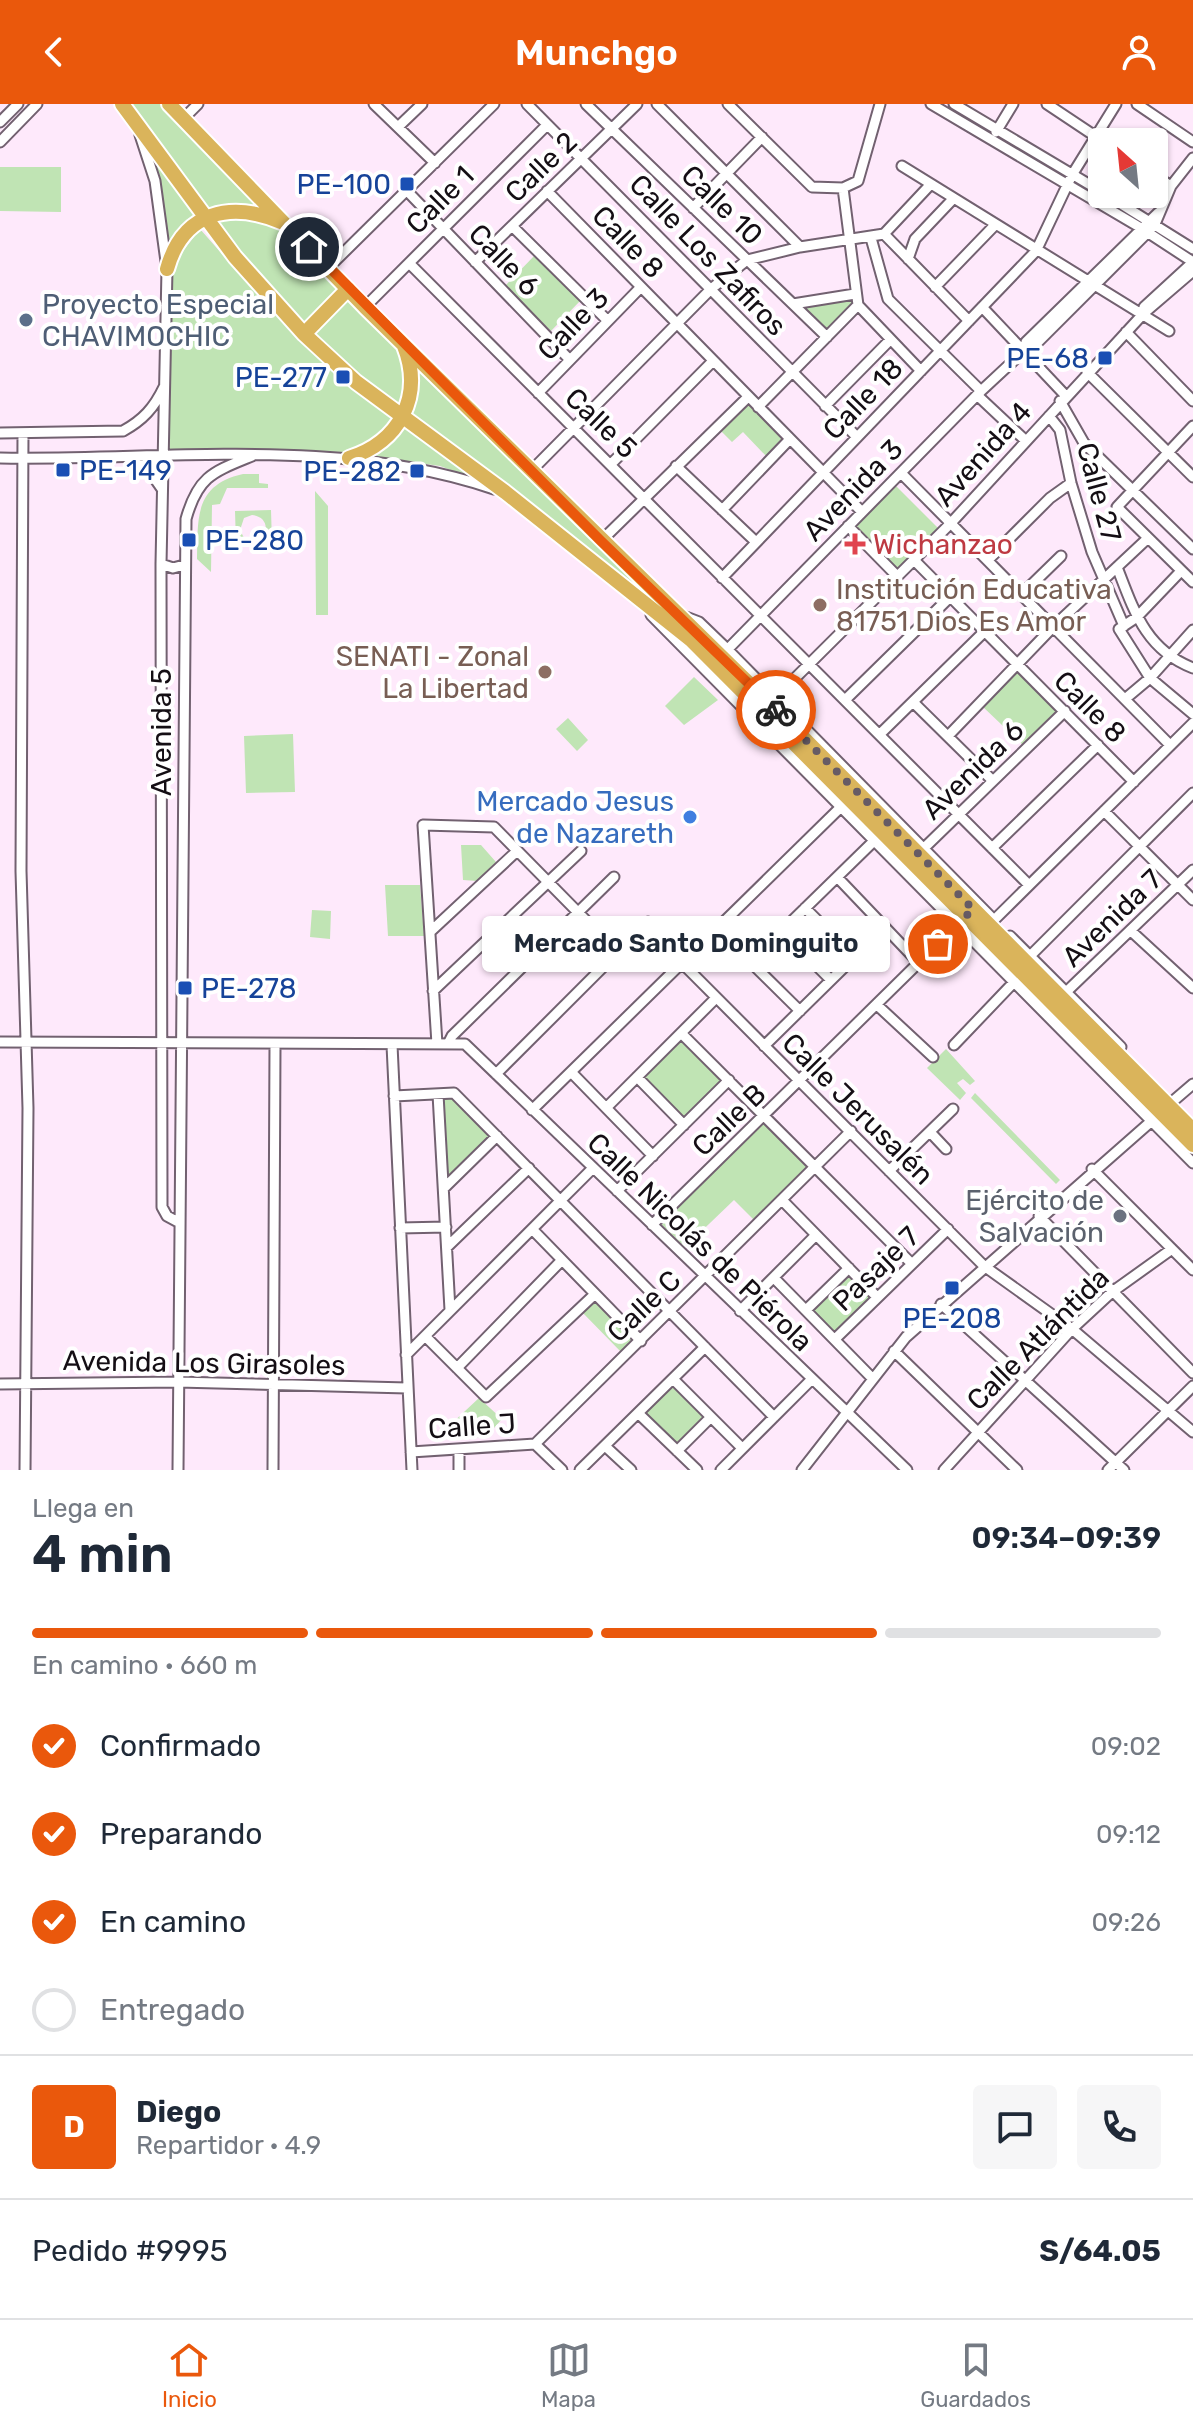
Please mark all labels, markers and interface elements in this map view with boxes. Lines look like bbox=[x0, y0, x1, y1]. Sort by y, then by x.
icon: back bbox=[32, 30, 76, 74]
icon: person bbox=[1117, 30, 1161, 74]
text: Munchgo bbox=[515, 31, 678, 74]
street label: Calle 2 bbox=[498, 125, 584, 209]
north arrow bbox=[1088, 128, 1168, 208]
map controls bbox=[1088, 128, 1168, 208]
street label: Calle 10 bbox=[675, 158, 769, 252]
street label: Calle 1 bbox=[399, 159, 481, 241]
place label: PE-100 bbox=[296, 168, 391, 201]
street label: Calle Los Zafiros bbox=[623, 168, 793, 342]
marker: PE-100 bbox=[398, 175, 416, 193]
street label: Calle 8 bbox=[586, 199, 670, 285]
pin bbox=[275, 213, 343, 281]
street label: Calle 6 bbox=[462, 217, 546, 303]
icon: home bbox=[287, 225, 331, 269]
street label: Calle 3 bbox=[531, 281, 615, 367]
place label: Proyecto Especial CHAVIMOCHIC bbox=[42, 288, 274, 353]
marker: Proyecto Especial CHAVIMOCHIC bbox=[17, 311, 35, 329]
place label: PE-68 bbox=[1006, 342, 1089, 375]
marker: PE-68 bbox=[1096, 349, 1114, 367]
street label: Calle 18 bbox=[816, 352, 910, 446]
place label: PE-277 bbox=[235, 361, 327, 394]
marker: PE-277 bbox=[334, 368, 352, 386]
street label: Calle 5 bbox=[558, 381, 644, 465]
street label: Avenida 4 bbox=[928, 395, 1038, 513]
street label: Avenida 3 bbox=[797, 432, 909, 548]
street label: Calle 27 bbox=[1070, 439, 1128, 545]
place label: PE-149 bbox=[79, 454, 172, 487]
place label: PE-282 bbox=[303, 455, 401, 488]
marker: PE-149 bbox=[54, 461, 72, 479]
marker: PE-282 bbox=[408, 462, 426, 480]
place label: PE-280 bbox=[205, 524, 304, 557]
place label: Wichanzao bbox=[873, 528, 1013, 561]
marker: PE-280 bbox=[180, 531, 198, 549]
marker: Wichanzao bbox=[844, 533, 866, 555]
place label: Institución Educativa 81751 Dios Es Amor bbox=[836, 573, 1112, 638]
marker: Institución Educativa 81751 Dios Es Amor bbox=[811, 596, 829, 614]
place label: SENATI - Zonal La Libertad bbox=[336, 640, 529, 705]
marker: SENATI - Zonal La Libertad bbox=[536, 663, 554, 681]
street label: Calle 8 bbox=[1047, 664, 1133, 750]
street label: Avenida 5 bbox=[145, 668, 178, 796]
courier bbox=[736, 670, 816, 750]
icon: bike bbox=[754, 688, 798, 732]
street label: Avenida 6 bbox=[915, 714, 1031, 826]
place label: Mercado Jesus de Nazareth bbox=[476, 785, 674, 850]
marker: Mercado Jesus de Nazareth bbox=[681, 808, 699, 826]
street label: Avenida 7 bbox=[1055, 862, 1169, 974]
pin bbox=[904, 910, 972, 978]
callout: Mercado Santo Dominguito bbox=[482, 916, 890, 972]
icon: bag bbox=[916, 922, 960, 966]
text: Mercado Santo Dominguito bbox=[513, 928, 859, 959]
place label: PE-278 bbox=[201, 972, 297, 1005]
marker: PE-278 bbox=[176, 979, 194, 997]
street label: Calle Jerusalén bbox=[775, 1026, 941, 1192]
street label: Calle B bbox=[686, 1077, 772, 1163]
street label: Calle Nicolás de Piérola bbox=[581, 1126, 819, 1358]
place label: Ejército de Salvación bbox=[965, 1184, 1104, 1249]
marker: Ejército de Salvación bbox=[1111, 1207, 1129, 1225]
street label: Pasaje 7 bbox=[826, 1220, 926, 1318]
street label: Calle Atlántida bbox=[960, 1261, 1116, 1417]
street label: Calle C bbox=[601, 1263, 687, 1349]
marker: PE-208 bbox=[943, 1279, 961, 1297]
place label: PE-208 bbox=[903, 1302, 1002, 1335]
street label: Avenida Los Girasoles bbox=[62, 1344, 346, 1382]
street label: Calle J bbox=[427, 1406, 517, 1446]
text: Llega en bbox=[32, 1493, 134, 1524]
text: 09:34–09:39 bbox=[972, 1520, 1161, 1556]
text: 4 min bbox=[32, 1523, 173, 1585]
text: En camino · 660 m bbox=[32, 1650, 257, 1681]
icon: check bbox=[32, 1724, 76, 1768]
text: Confirmado bbox=[100, 1728, 261, 1764]
text: 09:02 bbox=[1091, 1731, 1161, 1762]
icon: check bbox=[32, 1812, 76, 1856]
text: Preparando bbox=[100, 1816, 263, 1852]
text: 09:12 bbox=[1096, 1819, 1161, 1850]
icon: check bbox=[32, 1900, 76, 1944]
text: En camino bbox=[100, 1904, 246, 1940]
text: 09:26 bbox=[1091, 1907, 1161, 1938]
text: Entregado bbox=[100, 1992, 245, 2028]
button: chat bbox=[973, 2085, 1057, 2169]
button: phone bbox=[1077, 2085, 1161, 2169]
text: Diego bbox=[136, 2094, 221, 2130]
text: D bbox=[63, 2109, 85, 2145]
text: Repartidor · 4.9 bbox=[136, 2130, 321, 2161]
text: Pedido #9995 bbox=[32, 2233, 228, 2269]
text: S/64.05 bbox=[1039, 2233, 1161, 2269]
tab: Inicio bbox=[162, 2338, 217, 2413]
tab: Mapa bbox=[541, 2338, 596, 2413]
tab: Guardados bbox=[920, 2338, 1031, 2413]

